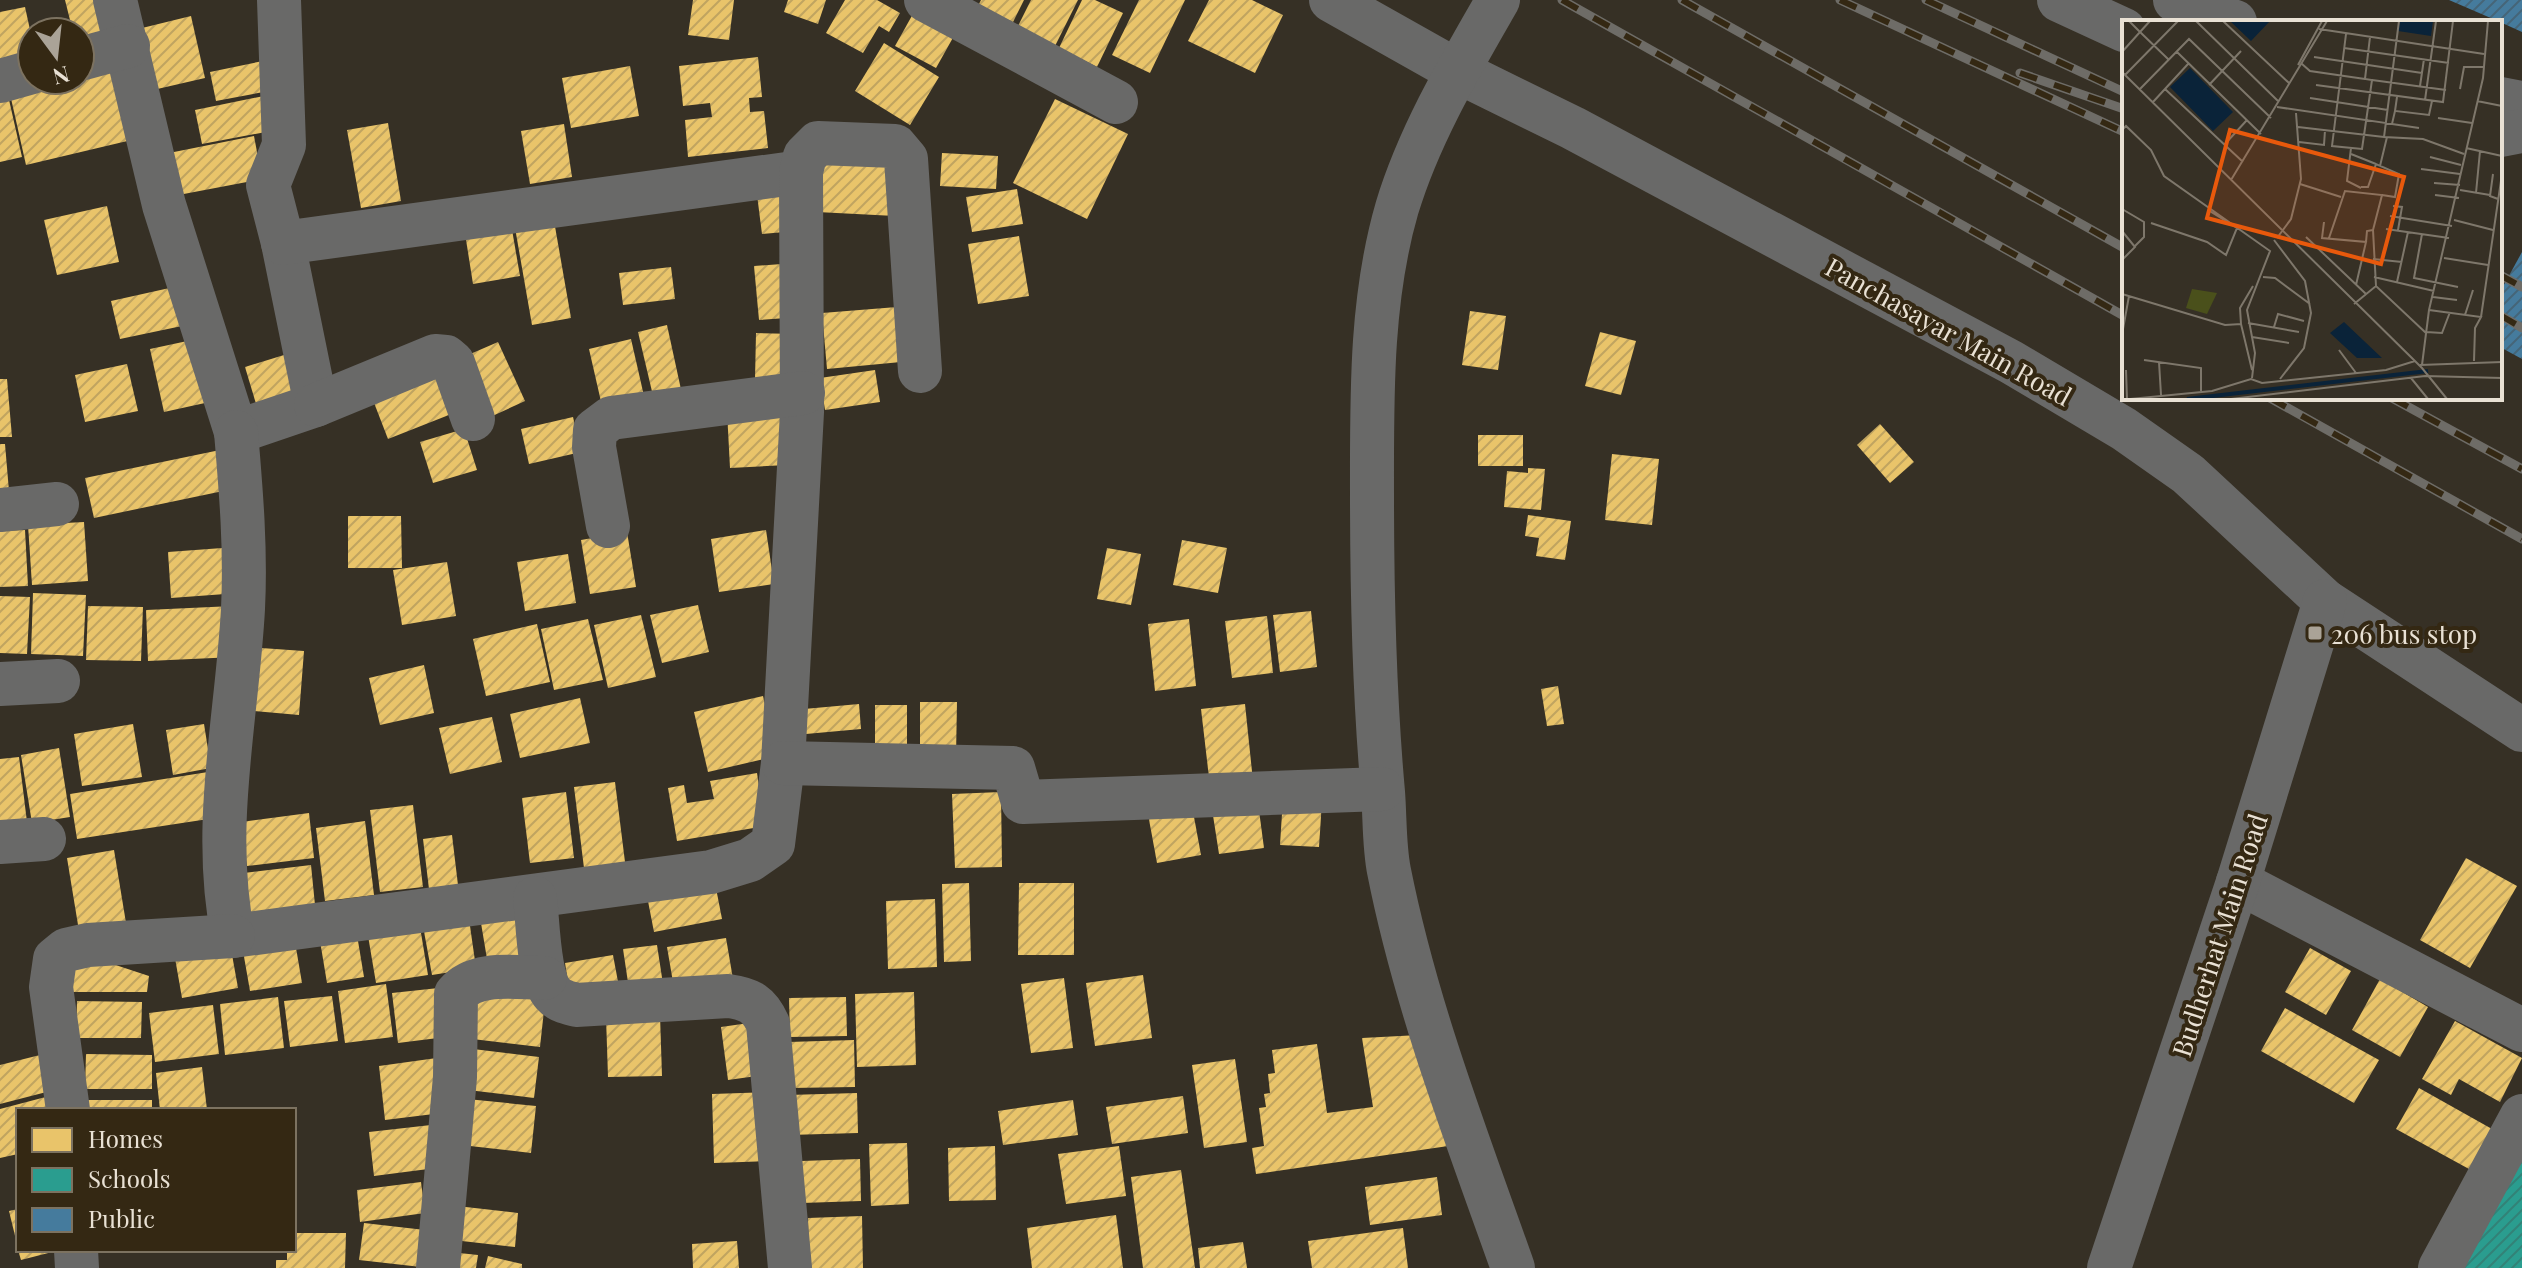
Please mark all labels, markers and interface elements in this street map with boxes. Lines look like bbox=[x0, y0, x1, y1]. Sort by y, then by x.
north arrow bbox=[16, 16, 96, 96]
inset map bbox=[2122, 20, 2502, 400]
text: N bbox=[50, 60, 73, 93]
street label: Panchasayar Main Road bbox=[1820, 249, 2078, 413]
place label: 206 bus stop bbox=[2331, 616, 2477, 651]
marker: 206 bus stop bbox=[2306, 624, 2324, 642]
street label: Budherhat Main Road bbox=[2163, 809, 2275, 1061]
legend bbox=[16, 1108, 296, 1252]
text: Homes bbox=[88, 1122, 163, 1154]
text: Schools bbox=[88, 1162, 170, 1194]
text: Public bbox=[88, 1202, 155, 1234]

